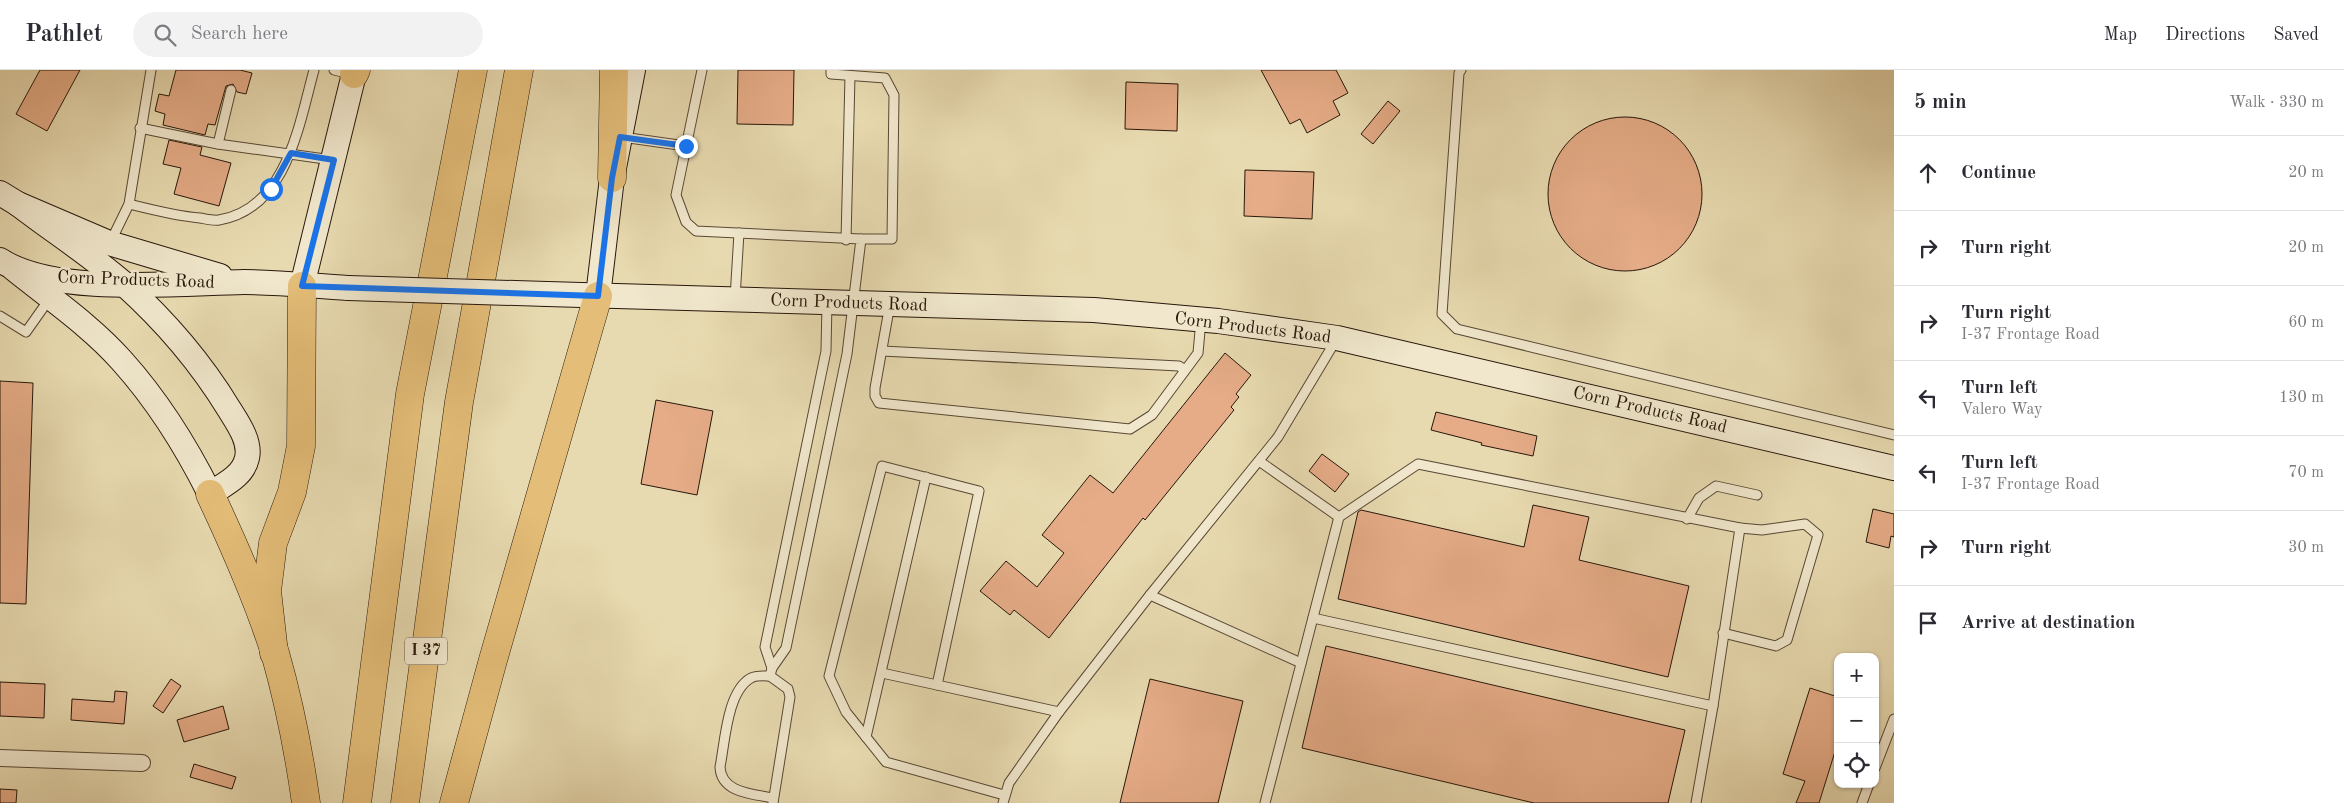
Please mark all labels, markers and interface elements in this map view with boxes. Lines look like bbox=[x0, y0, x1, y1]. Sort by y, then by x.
search box bbox=[133, 12, 483, 57]
icon: search bbox=[151, 21, 179, 49]
text: Pathlet bbox=[25, 23, 103, 47]
text: Search here bbox=[191, 25, 288, 44]
text: Map bbox=[2104, 26, 2137, 44]
text: Directions bbox=[2165, 26, 2245, 44]
text: Saved bbox=[2273, 26, 2319, 44]
text: 5 min bbox=[1914, 92, 1967, 113]
text: Walk · 330 m bbox=[2229, 95, 2324, 111]
route end bbox=[675, 135, 698, 158]
icon: ahead bbox=[1914, 159, 1942, 187]
text: Continue bbox=[1961, 164, 2036, 183]
text: 20 m bbox=[2288, 165, 2324, 181]
route start bbox=[260, 178, 283, 201]
icon: right bbox=[1914, 234, 1942, 262]
text: Turn right bbox=[1961, 239, 2051, 258]
text: 20 m bbox=[2288, 240, 2324, 256]
street label: Corn Products Road bbox=[57, 268, 215, 292]
street label: Corn Products Road bbox=[770, 291, 928, 315]
text: Turn right bbox=[1961, 304, 2051, 323]
street label: Corn Products Road bbox=[1174, 309, 1332, 347]
icon: right bbox=[1914, 309, 1942, 337]
text: 60 m bbox=[2288, 315, 2324, 331]
text: I-37 Frontage Road bbox=[1961, 327, 2100, 343]
text: Turn left bbox=[1961, 379, 2038, 398]
street label: Corn Products Road bbox=[1571, 383, 1729, 437]
icon: left bbox=[1914, 384, 1942, 412]
text: 130 m bbox=[2279, 390, 2324, 406]
text: Valero Way bbox=[1961, 402, 2043, 418]
text: Turn left bbox=[1961, 454, 2038, 473]
icon: left bbox=[1914, 459, 1942, 487]
text: 70 m bbox=[2288, 465, 2324, 481]
text: I-37 Frontage Road bbox=[1961, 477, 2100, 493]
icon: right bbox=[1914, 534, 1942, 562]
text: Turn right bbox=[1961, 539, 2051, 558]
text: 30 m bbox=[2288, 540, 2324, 556]
icon: arrive bbox=[1914, 609, 1942, 637]
text: Arrive at destination bbox=[1961, 614, 2135, 633]
road number: I 37 bbox=[405, 638, 447, 664]
map controls bbox=[1834, 653, 1879, 788]
button: + bbox=[1834, 653, 1879, 698]
button: − bbox=[1834, 698, 1879, 743]
button: locate bbox=[1834, 743, 1879, 788]

